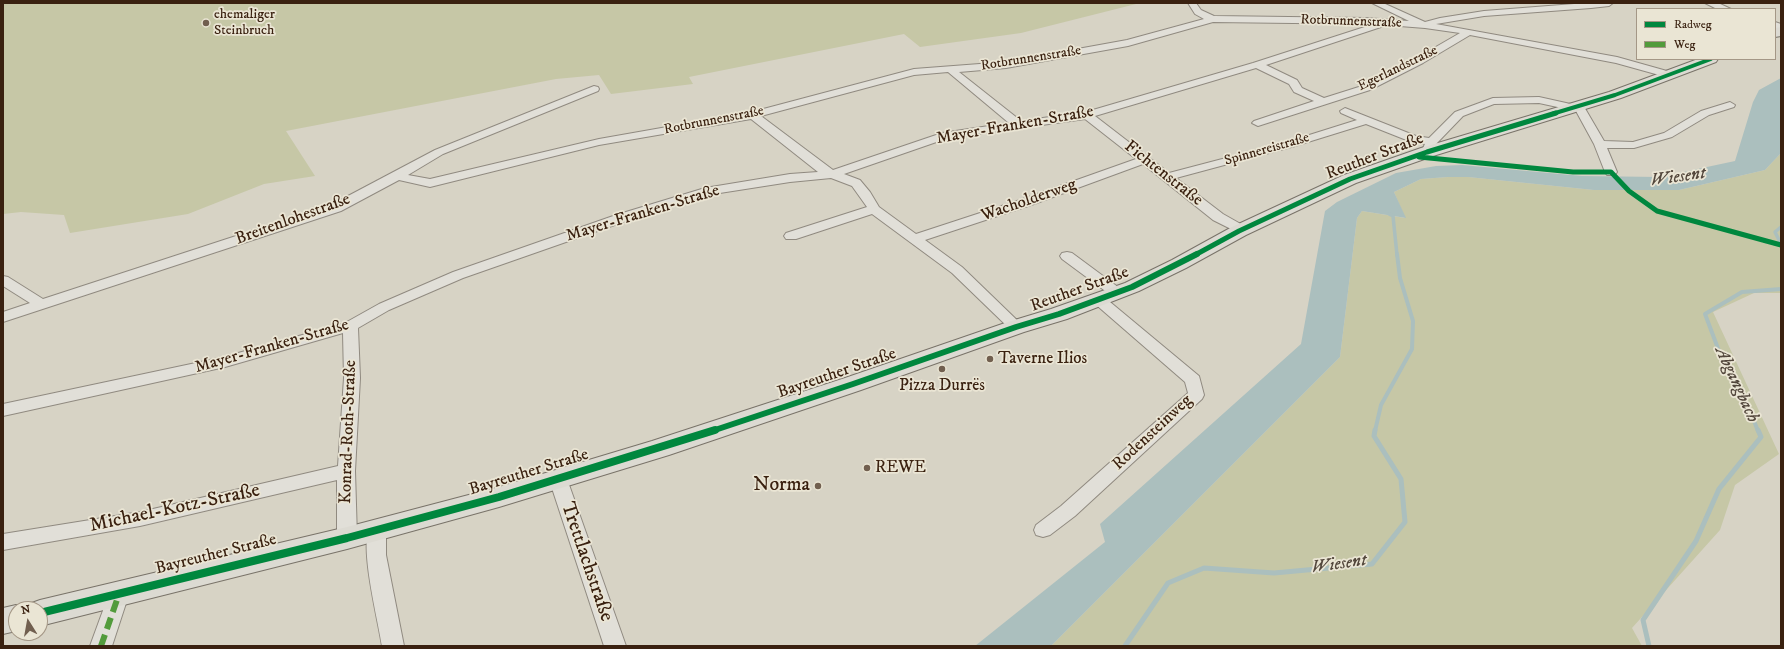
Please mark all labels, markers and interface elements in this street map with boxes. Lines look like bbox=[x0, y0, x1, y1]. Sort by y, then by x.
place label: ehemaliger Steinbruch bbox=[214, 7, 275, 40]
legend bbox=[1636, 8, 1776, 60]
street label: Rotbrunnenstraße bbox=[1300, 12, 1402, 32]
text: Radweg bbox=[1674, 17, 1712, 32]
marker: ehemaliger Steinbruch bbox=[201, 18, 211, 28]
text: Weg bbox=[1674, 37, 1695, 52]
street label: Egerlandstraße bbox=[1355, 42, 1441, 96]
street label: Rotbrunnenstraße bbox=[980, 43, 1082, 75]
street label: Mayer-Franken-Straße bbox=[935, 102, 1095, 150]
street label: Rotbrunnenstraße bbox=[663, 103, 765, 139]
street label: Reuther Straße bbox=[1323, 129, 1427, 185]
street label: Spinnereistraße bbox=[1223, 130, 1311, 170]
street label: Fichtenstraße bbox=[1120, 137, 1206, 211]
water label: Wiesent bbox=[1649, 163, 1707, 193]
street label: Wacholderweg bbox=[979, 175, 1079, 227]
street label: Mayer-Franken-Straße bbox=[564, 181, 722, 247]
street label: Breitenlohestraße bbox=[233, 190, 353, 250]
street label: Reuther Straße bbox=[1028, 263, 1132, 317]
street label: Mayer-Franken-Straße bbox=[193, 315, 351, 379]
street label: Bayreuther Straße bbox=[775, 344, 899, 404]
water label: Abgangbach bbox=[1709, 344, 1763, 426]
place label: Taverne Ilios bbox=[998, 349, 1087, 369]
marker: Taverne Ilios bbox=[985, 354, 995, 364]
street label: Konrad-Roth-Straße bbox=[336, 360, 362, 504]
marker: Pizza Durrës bbox=[937, 364, 947, 374]
place label: Pizza Durrës bbox=[899, 376, 985, 396]
street label: Rodensteinweg bbox=[1109, 391, 1197, 475]
street label: Bayreuther Straße bbox=[467, 445, 591, 501]
place label: REWE bbox=[875, 458, 926, 478]
marker: REWE bbox=[862, 463, 872, 473]
place label: Norma bbox=[753, 474, 810, 498]
street label: Michael-Kotz-Straße bbox=[88, 479, 262, 539]
marker: Norma bbox=[813, 481, 823, 491]
street label: Trettlachstraße bbox=[554, 499, 618, 625]
street label: Bayreuther Straße bbox=[153, 530, 279, 580]
water label: Wiesent bbox=[1310, 550, 1368, 580]
north arrow bbox=[8, 601, 48, 641]
text: N bbox=[20, 602, 32, 618]

